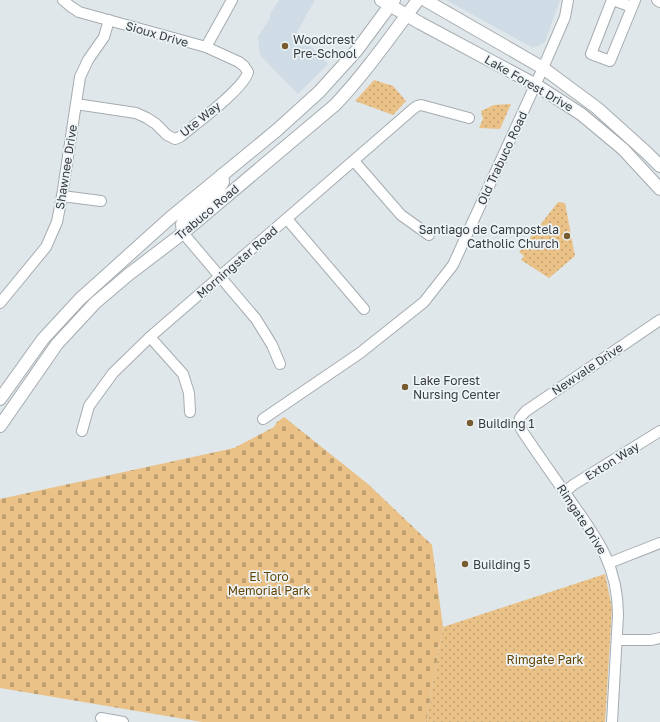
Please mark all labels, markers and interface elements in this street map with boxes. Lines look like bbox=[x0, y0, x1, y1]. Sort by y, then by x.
street label: Sioux Drive bbox=[124, 18, 190, 50]
place label: Woodcrest Pre-School bbox=[293, 32, 357, 61]
marker: Woodcrest Pre-School bbox=[280, 41, 290, 51]
street label: Lake Forest Drive bbox=[482, 52, 576, 114]
street label: Ute Way bbox=[177, 98, 224, 140]
street label: Old Trabuco Road bbox=[474, 109, 530, 207]
street label: Shawnee Drive bbox=[52, 124, 80, 210]
street label: Trabuco Road bbox=[172, 181, 242, 243]
place label: Santiago de Campostela Catholic Church bbox=[419, 222, 559, 251]
street label: Morningstar Road bbox=[193, 223, 281, 301]
marker: Santiago de Campostela Catholic Church bbox=[562, 231, 572, 241]
street label: Newvale Drive bbox=[549, 340, 625, 398]
place label: Lake Forest Nursing Center bbox=[413, 373, 501, 402]
marker: Lake Forest Nursing Center bbox=[400, 382, 410, 392]
place label: Building 1 bbox=[478, 416, 535, 431]
marker: Building 1 bbox=[465, 418, 475, 428]
street label: Exton Way bbox=[582, 438, 642, 483]
street label: Rimgate Drive bbox=[554, 481, 610, 557]
place label: Building 5 bbox=[473, 557, 531, 572]
marker: Building 5 bbox=[460, 559, 470, 569]
park label: El Toro Memorial Park bbox=[228, 569, 311, 598]
park label: Rimgate Park bbox=[507, 652, 584, 667]

